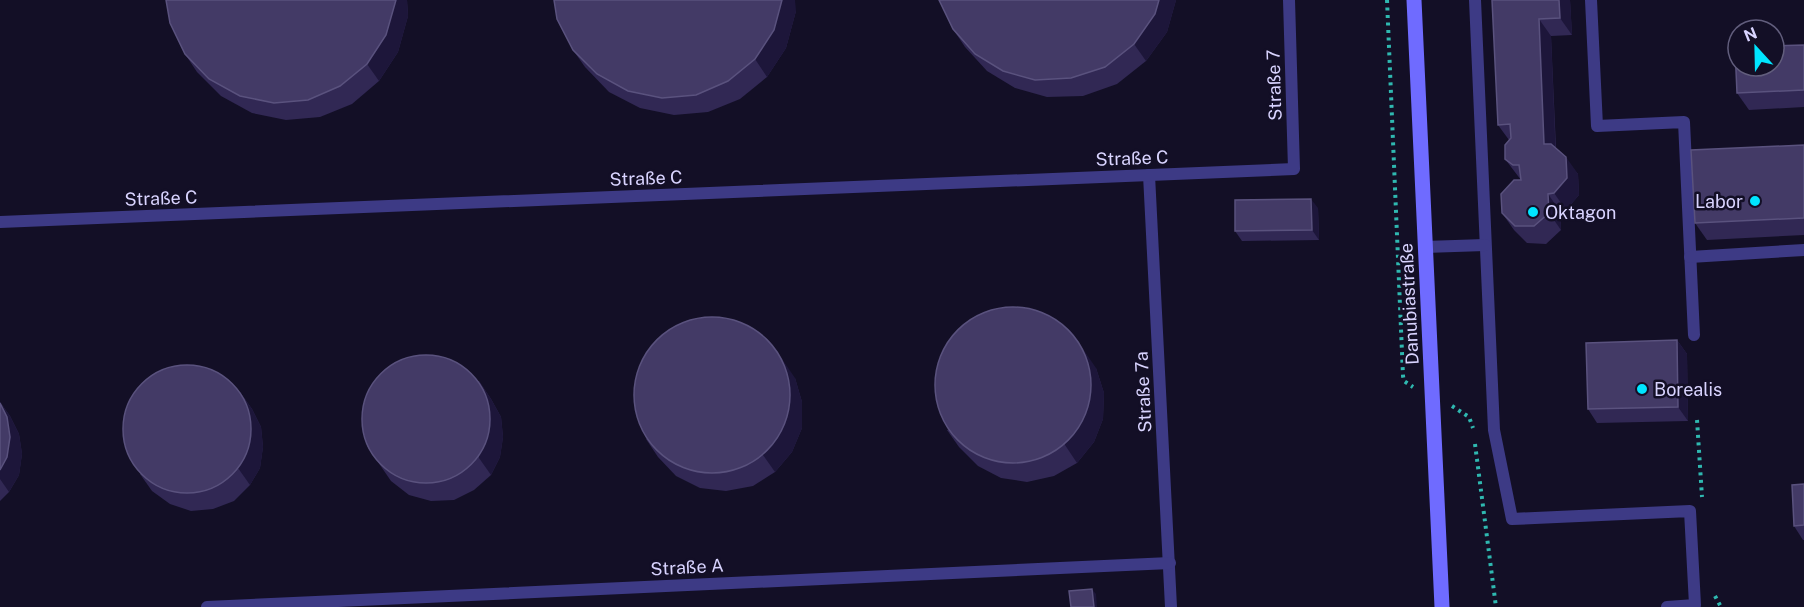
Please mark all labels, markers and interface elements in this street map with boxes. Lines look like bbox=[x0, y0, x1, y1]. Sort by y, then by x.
north arrow bbox=[1726, 18, 1786, 78]
text: N bbox=[1741, 23, 1760, 46]
street label: Straße 7 bbox=[1262, 49, 1286, 121]
street label: Straße C bbox=[1095, 146, 1169, 170]
street label: Straße C bbox=[609, 166, 683, 190]
street label: Straße C bbox=[124, 186, 198, 210]
place label: Labor bbox=[1695, 191, 1743, 212]
marker: Labor bbox=[1748, 194, 1762, 208]
place label: Oktagon bbox=[1545, 202, 1616, 223]
marker: Oktagon bbox=[1526, 205, 1540, 219]
street label: Danubiastraße bbox=[1395, 243, 1423, 365]
street label: Straße 7a bbox=[1130, 351, 1156, 433]
place label: Borealis bbox=[1654, 379, 1722, 400]
marker: Borealis bbox=[1635, 382, 1649, 396]
street label: Straße A bbox=[650, 555, 724, 579]

